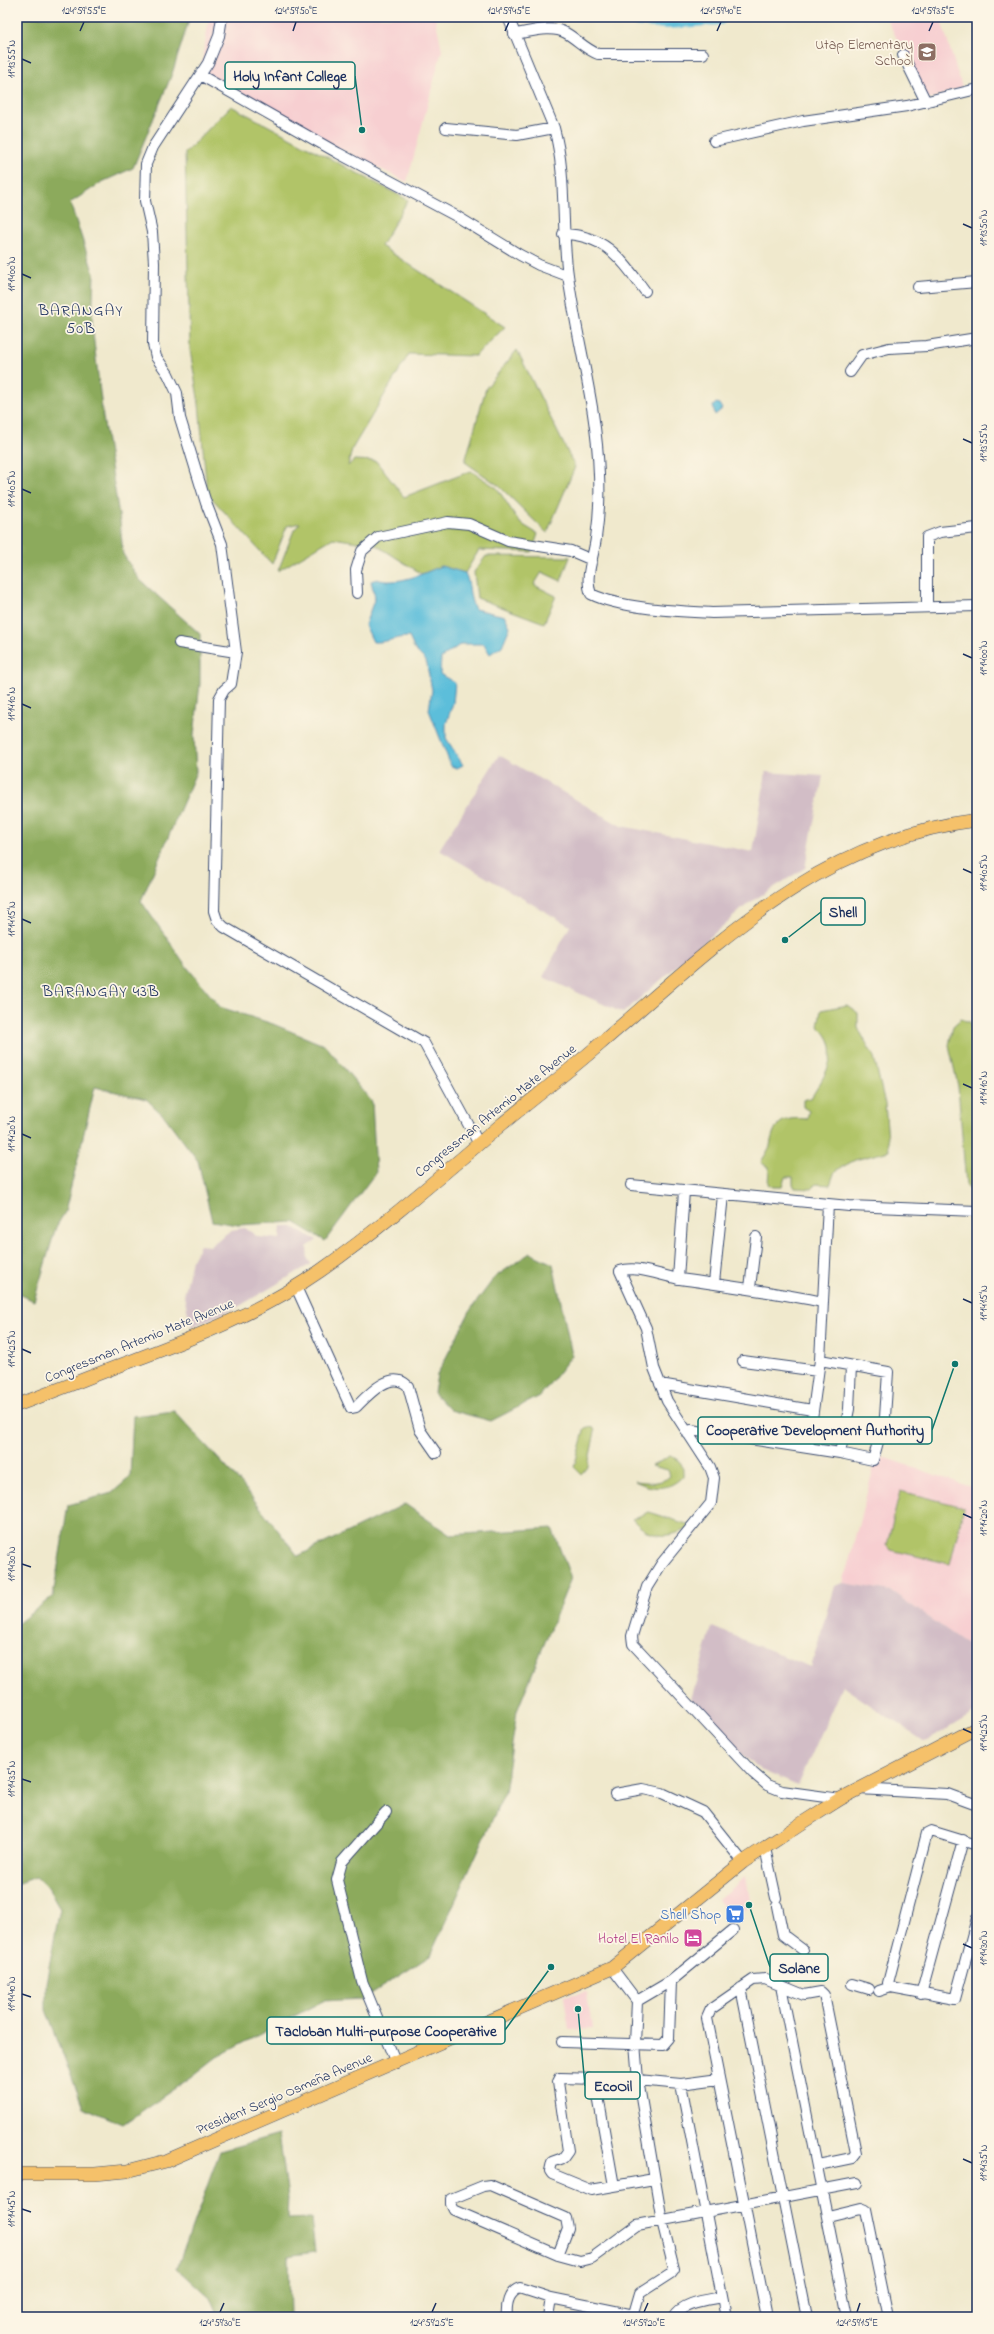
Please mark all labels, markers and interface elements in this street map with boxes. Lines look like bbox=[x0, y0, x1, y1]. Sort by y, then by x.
text: 124°59'55"E bbox=[62, 4, 106, 19]
text: 124°59'50"E bbox=[274, 4, 318, 19]
text: 124°59'45"E bbox=[488, 4, 530, 19]
text: 124°59'40"E bbox=[700, 4, 742, 19]
text: 124°59'35"E bbox=[912, 4, 954, 19]
place label: Utap Elementary School bbox=[815, 35, 913, 72]
text: 11°13'55"N bbox=[5, 40, 20, 78]
school or university icon: Utap Elementary School bbox=[916, 41, 938, 63]
callout: Holy Infant College bbox=[225, 62, 355, 89]
text: Holy Infant College bbox=[233, 66, 348, 90]
text: 11°13'50"N bbox=[977, 209, 992, 246]
text: 11°14'00"N bbox=[5, 256, 20, 292]
district label: BARANGAY 50B bbox=[37, 299, 124, 341]
text: 11°13'55"N bbox=[977, 424, 992, 462]
text: 11°14'05"N bbox=[5, 470, 20, 507]
text: 11°14'00"N bbox=[977, 640, 992, 676]
text: 11°14'10"N bbox=[5, 687, 20, 721]
text: 11°14'05"N bbox=[977, 854, 992, 891]
callout: Shell bbox=[821, 898, 865, 925]
text: 11°14'15"N bbox=[5, 901, 20, 937]
text: Shell bbox=[829, 902, 858, 924]
district label: BARANGAY 43B bbox=[41, 980, 160, 1004]
street label: Congressman Artemio Mate Avenue bbox=[411, 1039, 582, 1184]
text: 11°14'10"N bbox=[977, 1071, 992, 1105]
text: 11°14'20"N bbox=[5, 1116, 20, 1152]
text: 11°14'15"N bbox=[977, 1285, 992, 1321]
street label: Congressman Artemio Mate Avenue bbox=[42, 1293, 238, 1390]
text: 11°14'25"N bbox=[5, 1330, 20, 1368]
callout: Cooperative Development Authority bbox=[698, 1417, 932, 1444]
text: Cooperative Development Authority bbox=[706, 1420, 925, 1444]
text: 11°14'20"N bbox=[977, 1500, 992, 1536]
text: 11°14'30"N bbox=[5, 1546, 20, 1581]
text: 11°14'25"N bbox=[977, 1714, 992, 1752]
text: 11°14'35"N bbox=[5, 1761, 20, 1797]
supermarket icon: Shell Shop bbox=[724, 1903, 746, 1925]
place label: Shell Shop bbox=[660, 1905, 721, 1926]
hotel icon: Hotel El Ranilo bbox=[682, 1927, 704, 1949]
place label: Hotel El Ranilo bbox=[598, 1929, 679, 1950]
text: 11°14'30"N bbox=[977, 1930, 992, 1965]
callout: Solane bbox=[770, 1954, 828, 1981]
text: Solane bbox=[778, 1958, 821, 1980]
text: 11°14'40"N bbox=[5, 1976, 20, 2011]
callout: Tacloban Multi-purpose Cooperative bbox=[267, 2017, 505, 2044]
text: Tacloban Multi-purpose Cooperative bbox=[275, 2021, 498, 2043]
street label: President Sergio Osmeña Avenue bbox=[193, 2047, 377, 2142]
callout: EcoOil bbox=[585, 2072, 640, 2099]
text: EcoOil bbox=[594, 2076, 633, 2098]
text: 11°14'35"N bbox=[977, 2145, 992, 2181]
text: 11°14'45"N bbox=[5, 2191, 20, 2227]
text: 124°59'30"E bbox=[199, 2316, 241, 2331]
text: 124°59'25"E bbox=[410, 2316, 454, 2331]
text: 124°59'20"E bbox=[623, 2316, 665, 2331]
text: 124°59'15"E bbox=[836, 2316, 878, 2331]

